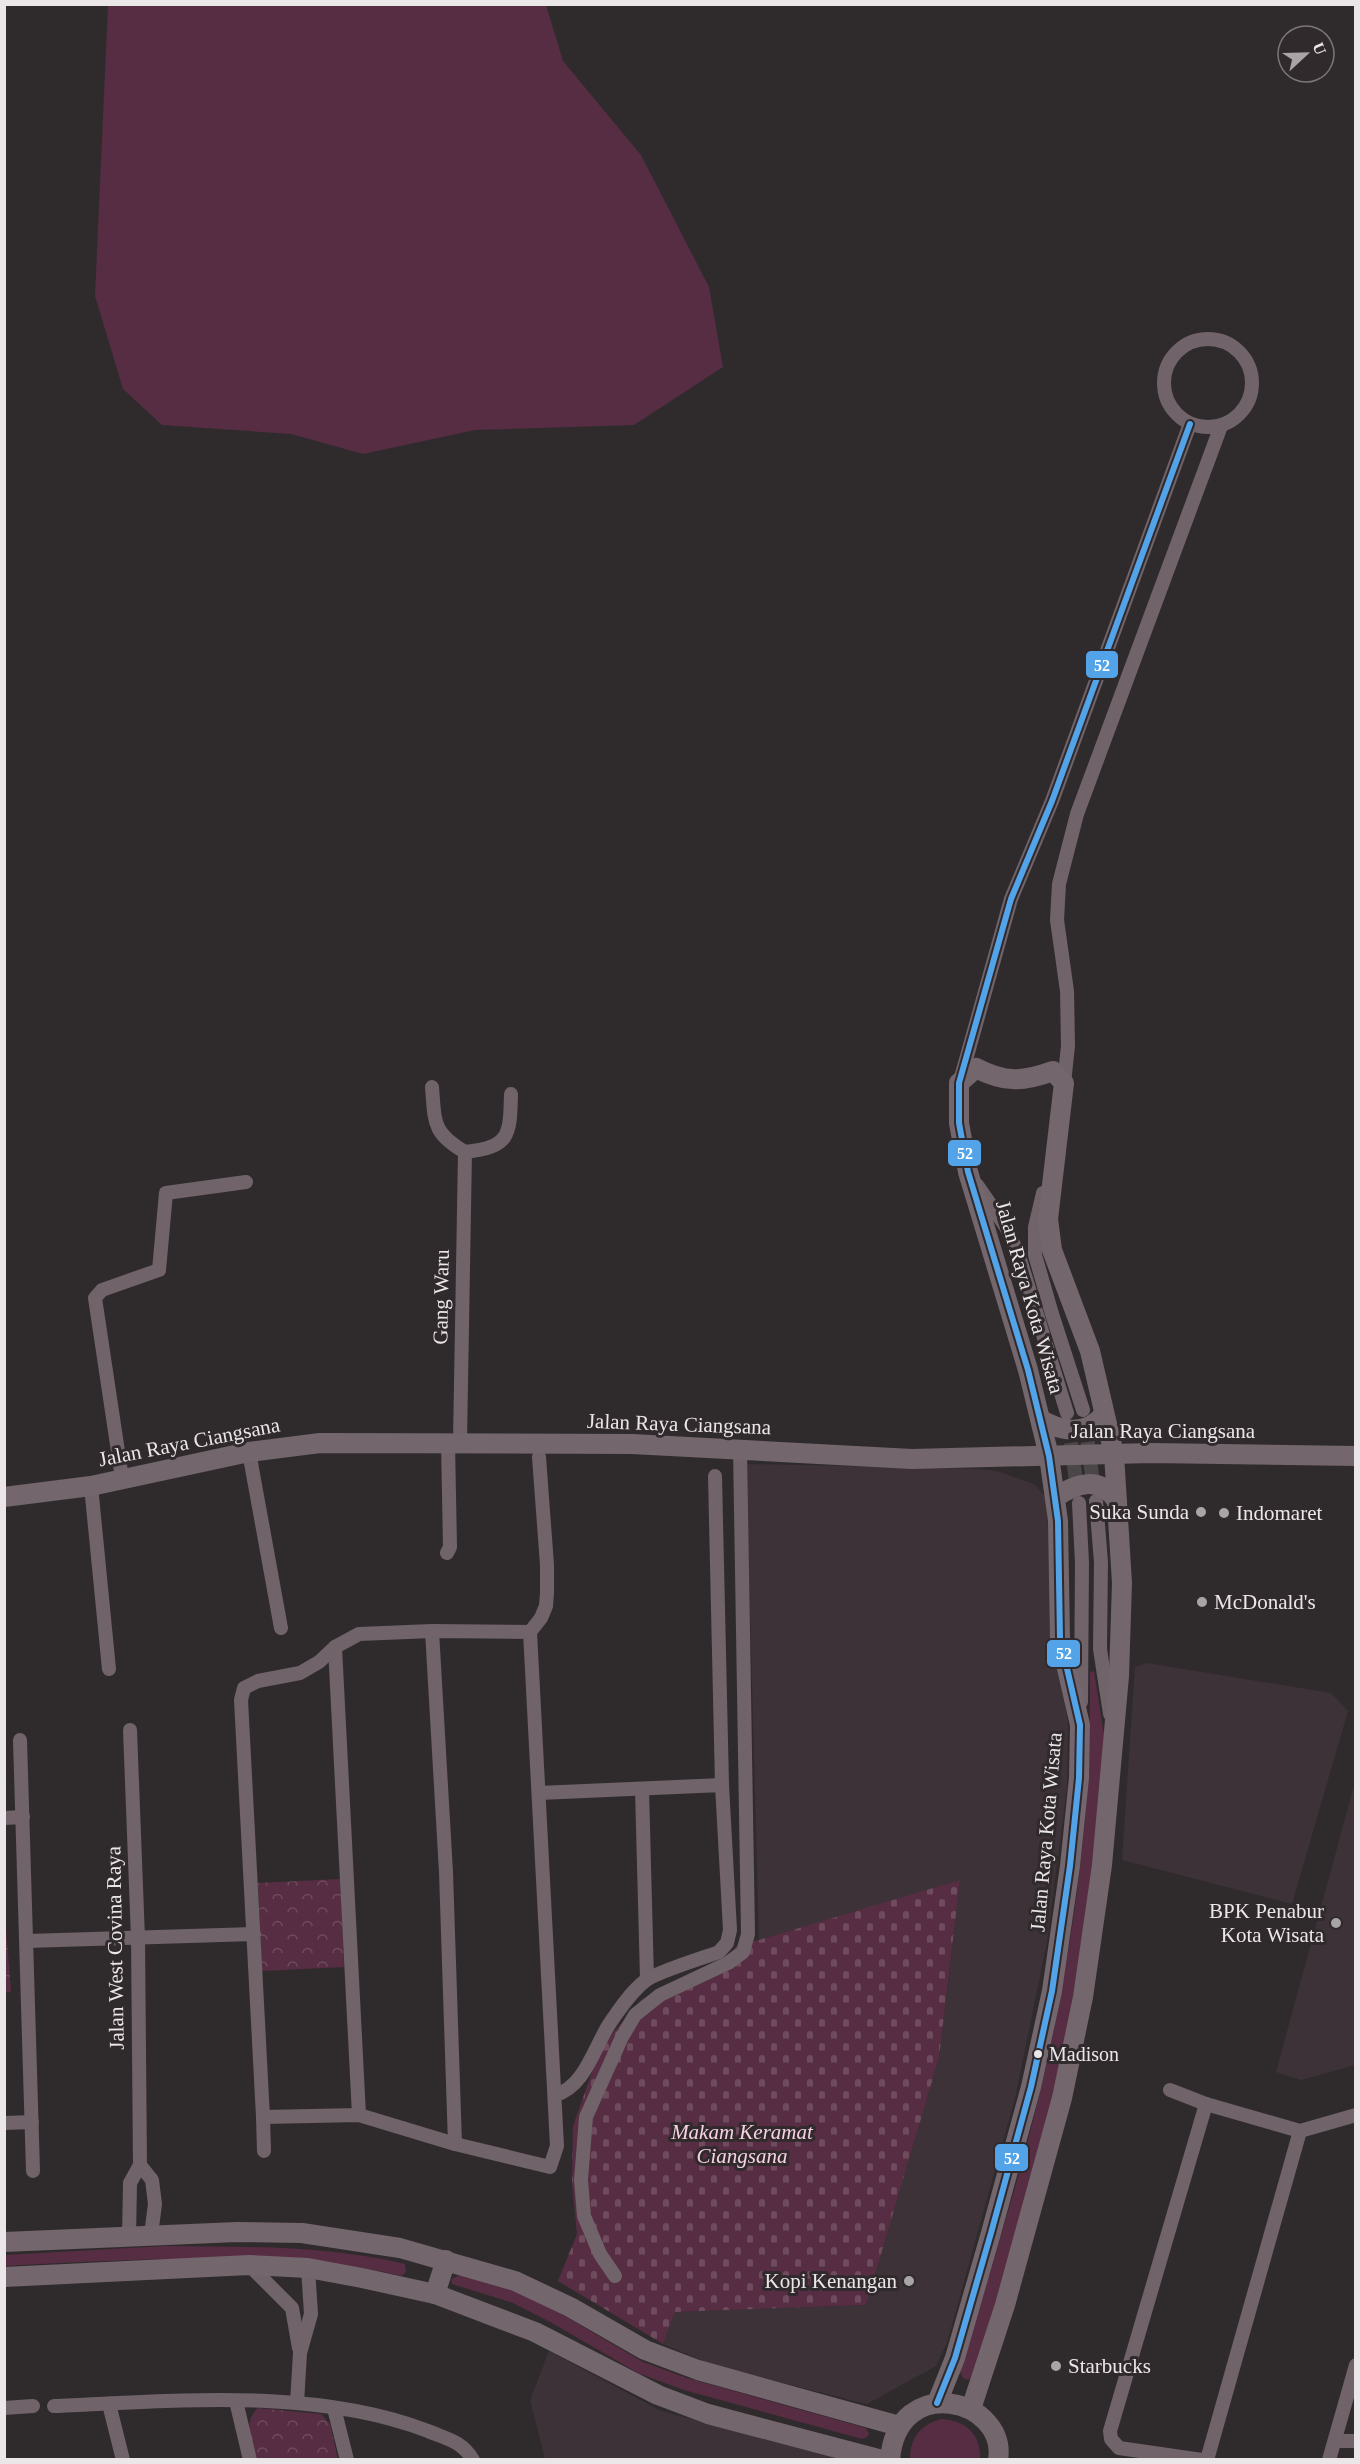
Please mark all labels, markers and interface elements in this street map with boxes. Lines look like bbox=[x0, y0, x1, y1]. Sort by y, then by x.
north arrow bbox=[1276, 24, 1336, 84]
text: U bbox=[1309, 40, 1330, 58]
line badge: 52 bbox=[1085, 650, 1119, 679]
text: 52 bbox=[1094, 657, 1110, 674]
line badge: 52 bbox=[947, 1139, 982, 1167]
text: 52 bbox=[957, 1145, 973, 1162]
street label: Jalan Raya Kota Wisata bbox=[991, 1198, 1069, 1397]
street label: Gang Waru bbox=[428, 1249, 454, 1345]
street label: Jalan Raya Ciangsana bbox=[586, 1409, 772, 1439]
street label: Jalan Raya Ciangsana bbox=[96, 1413, 282, 1471]
street label: Jalan Raya Ciangsana bbox=[1071, 1419, 1256, 1443]
place label: Suka Sunda bbox=[1089, 1500, 1190, 1524]
place label: Indomaret bbox=[1236, 1501, 1322, 1525]
marker: Suka Sunda bbox=[1194, 1505, 1208, 1519]
marker: Indomaret bbox=[1217, 1506, 1231, 1520]
place label: McDonald's bbox=[1214, 1590, 1316, 1614]
marker: McDonald's bbox=[1195, 1595, 1209, 1609]
line badge: 52 bbox=[1046, 1639, 1081, 1668]
text: 52 bbox=[1056, 1645, 1072, 1662]
street label: Jalan Raya Kota Wisata bbox=[1025, 1731, 1067, 1933]
street label: Jalan West Covina Raya bbox=[101, 1845, 129, 2050]
place label: BPK Penabur Kota Wisata bbox=[1209, 1899, 1325, 1947]
marker: BPK Penabur Kota Wisata bbox=[1329, 1916, 1343, 1930]
place label: Madison bbox=[1049, 2043, 1119, 2065]
marker: Madison bbox=[1032, 2048, 1044, 2060]
park label: Makam Keramat Ciangsana bbox=[670, 2120, 814, 2168]
line badge: 52 bbox=[994, 2143, 1029, 2172]
text: 52 bbox=[1004, 2150, 1020, 2167]
place label: Kopi Kenangan bbox=[765, 2269, 897, 2293]
marker: Kopi Kenangan bbox=[902, 2274, 916, 2288]
place label: Starbucks bbox=[1068, 2354, 1151, 2378]
marker: Starbucks bbox=[1049, 2359, 1063, 2373]

